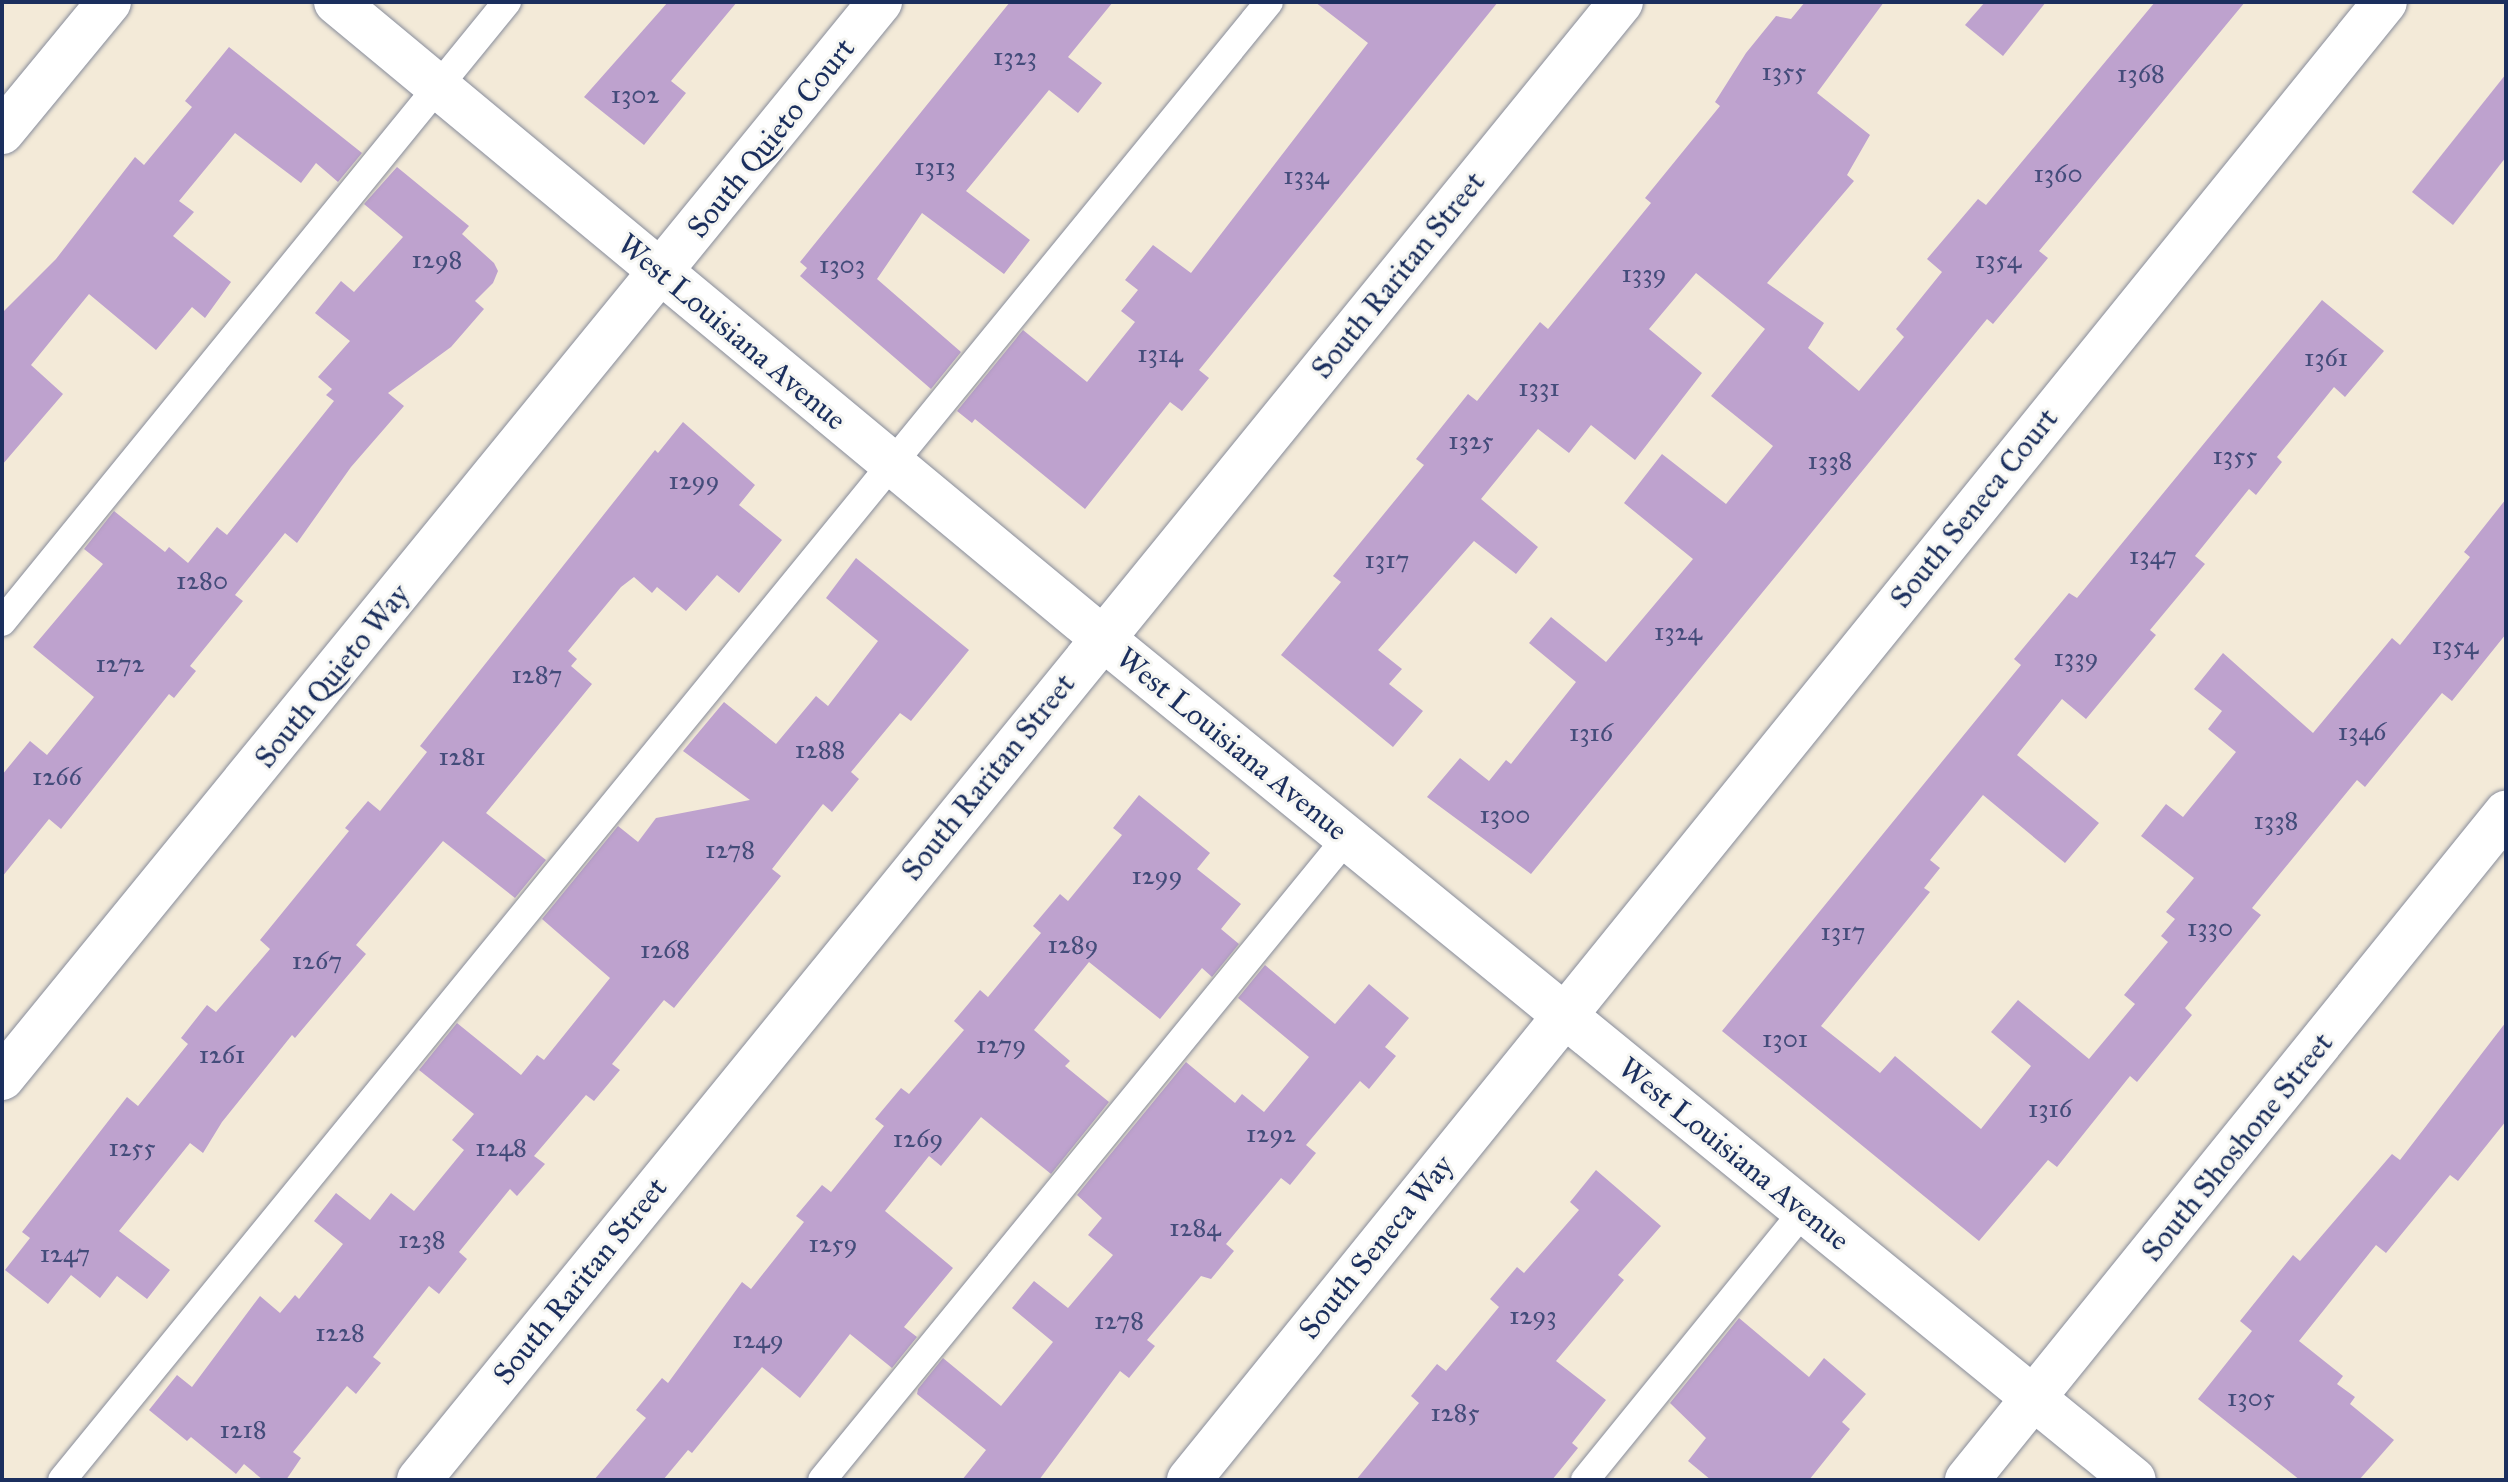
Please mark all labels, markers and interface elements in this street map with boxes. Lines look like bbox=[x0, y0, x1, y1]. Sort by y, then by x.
street label: South Quieto Court bbox=[680, 31, 862, 245]
house number: 1323 bbox=[993, 41, 1037, 73]
house number: 1355 bbox=[1762, 56, 1806, 88]
house number: 1368 bbox=[2117, 58, 2165, 90]
house number: 1302 bbox=[611, 79, 659, 111]
house number: 1313 bbox=[914, 151, 956, 183]
house number: 1360 bbox=[2033, 158, 2083, 190]
house number: 1334 bbox=[1283, 160, 1329, 192]
street label: South Raritan Street bbox=[1303, 164, 1493, 386]
street label: West Louisiana Avenue bbox=[611, 226, 853, 438]
house number: 1298 bbox=[412, 244, 462, 276]
house number: 1354 bbox=[1975, 244, 2021, 276]
house number: 1303 bbox=[819, 249, 865, 281]
house number: 1339 bbox=[1621, 258, 1667, 290]
house number: 1314 bbox=[1137, 338, 1183, 370]
house number: 1361 bbox=[2304, 342, 2348, 374]
house number: 1331 bbox=[1518, 372, 1560, 404]
street label: South Seneca Court bbox=[1883, 401, 2065, 615]
house number: 1325 bbox=[1448, 425, 1494, 457]
house number: 1355 bbox=[2213, 440, 2257, 472]
house number: 1338 bbox=[1808, 445, 1852, 477]
house number: 1299 bbox=[668, 465, 720, 497]
house number: 1347 bbox=[2129, 540, 2177, 572]
house number: 1317 bbox=[1365, 544, 1409, 576]
house number: 1280 bbox=[176, 565, 228, 597]
street label: South Quieto Way bbox=[247, 577, 417, 775]
house number: 1324 bbox=[1654, 616, 1702, 648]
house number: 1354 bbox=[2432, 630, 2478, 662]
street label: West Louisiana Avenue bbox=[1109, 640, 1355, 848]
house number: 1339 bbox=[2053, 642, 2099, 674]
house number: 1272 bbox=[95, 648, 145, 680]
house number: 1287 bbox=[512, 659, 562, 691]
street label: South Raritan Street bbox=[893, 666, 1083, 888]
house number: 1346 bbox=[2338, 716, 2386, 748]
house number: 1316 bbox=[1569, 717, 1613, 749]
house number: 1288 bbox=[795, 734, 845, 766]
house number: 1281 bbox=[438, 741, 486, 773]
house number: 1266 bbox=[32, 761, 82, 793]
house number: 1300 bbox=[1480, 799, 1530, 831]
house number: 1338 bbox=[2254, 805, 2298, 837]
house number: 1278 bbox=[705, 834, 755, 866]
house number: 1299 bbox=[1131, 860, 1183, 892]
house number: 1330 bbox=[2187, 912, 2233, 944]
house number: 1317 bbox=[1821, 916, 1865, 948]
house number: 1289 bbox=[1048, 929, 1098, 961]
house number: 1268 bbox=[640, 934, 690, 966]
house number: 1267 bbox=[292, 945, 342, 977]
house number: 1301 bbox=[1762, 1023, 1808, 1055]
street label: South Shoshone Street bbox=[2134, 1025, 2340, 1269]
house number: 1279 bbox=[976, 1029, 1026, 1061]
house number: 1261 bbox=[199, 1039, 245, 1071]
street label: West Louisiana Avenue bbox=[1611, 1050, 1857, 1258]
house number: 1316 bbox=[2028, 1093, 2072, 1125]
house number: 1292 bbox=[1246, 1118, 1296, 1150]
house number: 1269 bbox=[893, 1123, 943, 1155]
house number: 1255 bbox=[108, 1132, 156, 1164]
house number: 1248 bbox=[475, 1132, 527, 1164]
street label: South Seneca Way bbox=[1291, 1148, 1461, 1346]
street label: South Raritan Street bbox=[485, 1170, 675, 1392]
house number: 1284 bbox=[1169, 1212, 1221, 1244]
house number: 1238 bbox=[398, 1224, 446, 1256]
house number: 1259 bbox=[809, 1228, 857, 1260]
house number: 1247 bbox=[40, 1238, 90, 1270]
house number: 1293 bbox=[1509, 1300, 1557, 1332]
house number: 1278 bbox=[1094, 1305, 1144, 1337]
house number: 1228 bbox=[315, 1317, 365, 1349]
house number: 1249 bbox=[732, 1324, 784, 1356]
house number: 1305 bbox=[2227, 1382, 2275, 1414]
house number: 1285 bbox=[1430, 1397, 1480, 1429]
house number: 1218 bbox=[219, 1414, 267, 1446]

